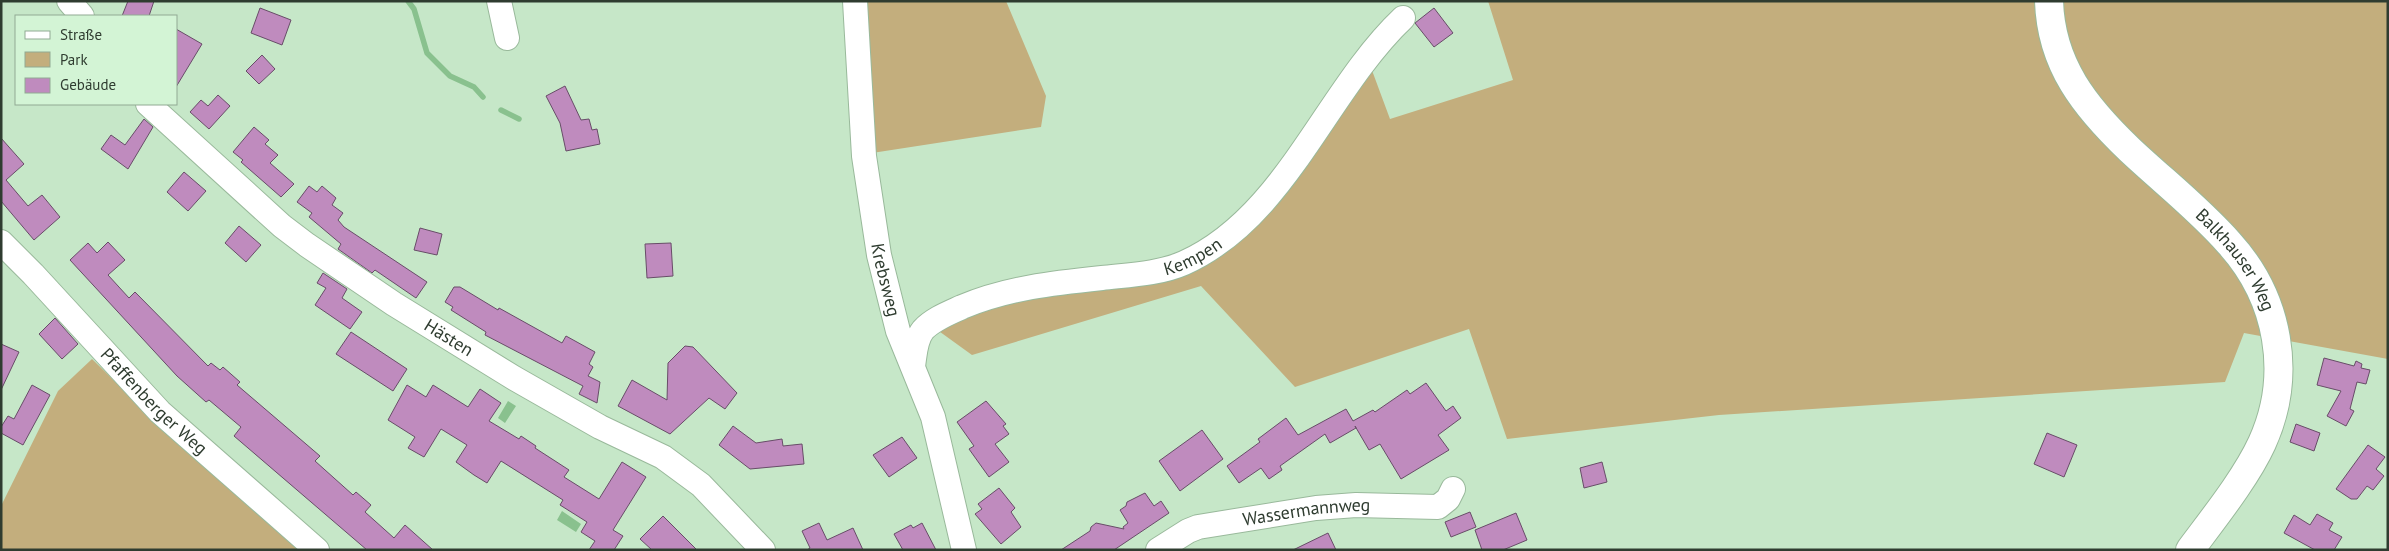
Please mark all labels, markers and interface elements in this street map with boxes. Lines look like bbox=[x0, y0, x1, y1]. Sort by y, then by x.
legend bbox=[15, 15, 178, 105]
text: Straße bbox=[60, 25, 102, 44]
text: Park bbox=[60, 50, 88, 69]
text: Gebäude bbox=[60, 75, 116, 94]
street label: Balkhauser Weg bbox=[2191, 203, 2280, 314]
street label: Kempen bbox=[1161, 232, 1226, 280]
street label: Krebsweg bbox=[866, 242, 906, 319]
street label: Hästen bbox=[420, 313, 478, 361]
street label: Pfaffenberger Weg bbox=[96, 343, 212, 459]
street label: Wassermannweg bbox=[1241, 493, 1371, 531]

